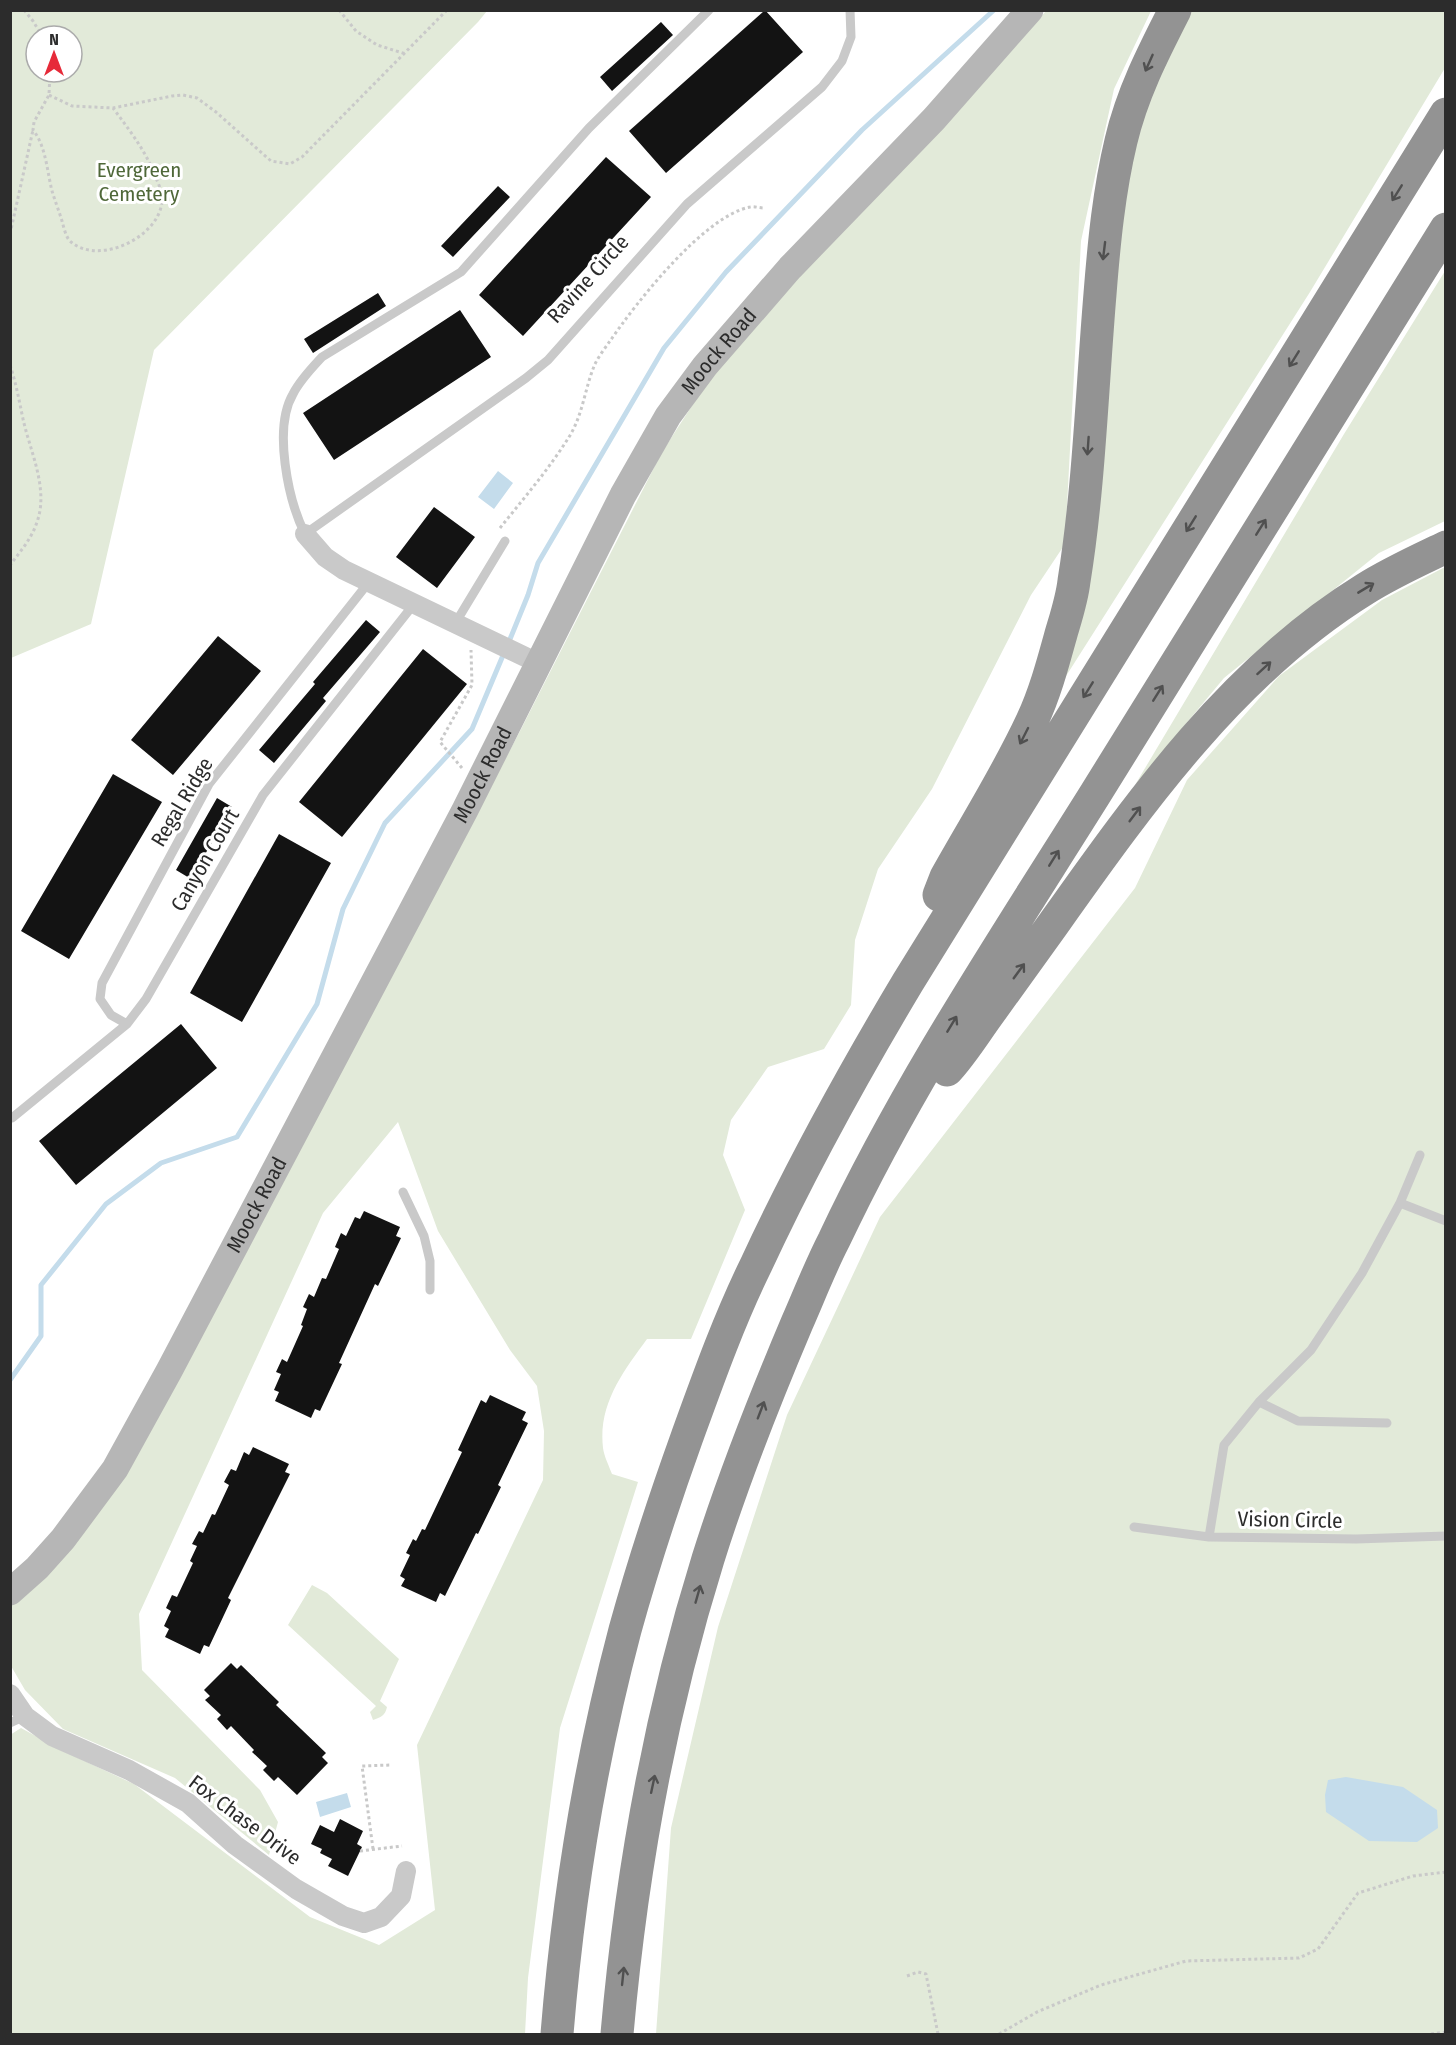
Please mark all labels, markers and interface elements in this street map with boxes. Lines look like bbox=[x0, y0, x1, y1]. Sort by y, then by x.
north arrow bbox=[24, 24, 84, 84]
text: N bbox=[49, 30, 59, 49]
one-way arrow bbox=[1142, 53, 1154, 71]
park label: Evergreen Cemetery bbox=[97, 157, 181, 207]
one-way arrow bbox=[1390, 184, 1402, 201]
street label: Ravine Circle bbox=[542, 230, 634, 328]
one-way arrow bbox=[1098, 241, 1109, 261]
street label: Moock Road bbox=[675, 303, 762, 400]
one-way arrow bbox=[1287, 350, 1300, 367]
one-way arrow bbox=[1082, 435, 1093, 455]
one-way arrow bbox=[1184, 515, 1196, 532]
one-way arrow bbox=[1255, 519, 1267, 536]
one-way arrow bbox=[1357, 582, 1374, 594]
one-way arrow bbox=[1256, 661, 1271, 675]
one-way arrow bbox=[1082, 681, 1094, 698]
one-way arrow bbox=[1152, 685, 1164, 702]
street label: Moock Road bbox=[448, 722, 518, 827]
one-way arrow bbox=[1018, 727, 1029, 745]
street label: Regal Ridge bbox=[145, 753, 219, 851]
street label: Canyon Court bbox=[165, 804, 245, 916]
one-way arrow bbox=[1129, 806, 1141, 822]
one-way arrow bbox=[1049, 850, 1061, 867]
one-way arrow bbox=[1013, 963, 1025, 979]
one-way arrow bbox=[947, 1016, 959, 1033]
street label: Moock Road bbox=[221, 1153, 292, 1257]
one-way arrow bbox=[756, 1401, 767, 1419]
street label: Vision Circle bbox=[1237, 1506, 1343, 1534]
one-way arrow bbox=[693, 1585, 704, 1604]
street label: Fox Chase Drive bbox=[184, 1769, 306, 1871]
one-way arrow bbox=[648, 1775, 659, 1794]
one-way arrow bbox=[617, 1967, 628, 1987]

